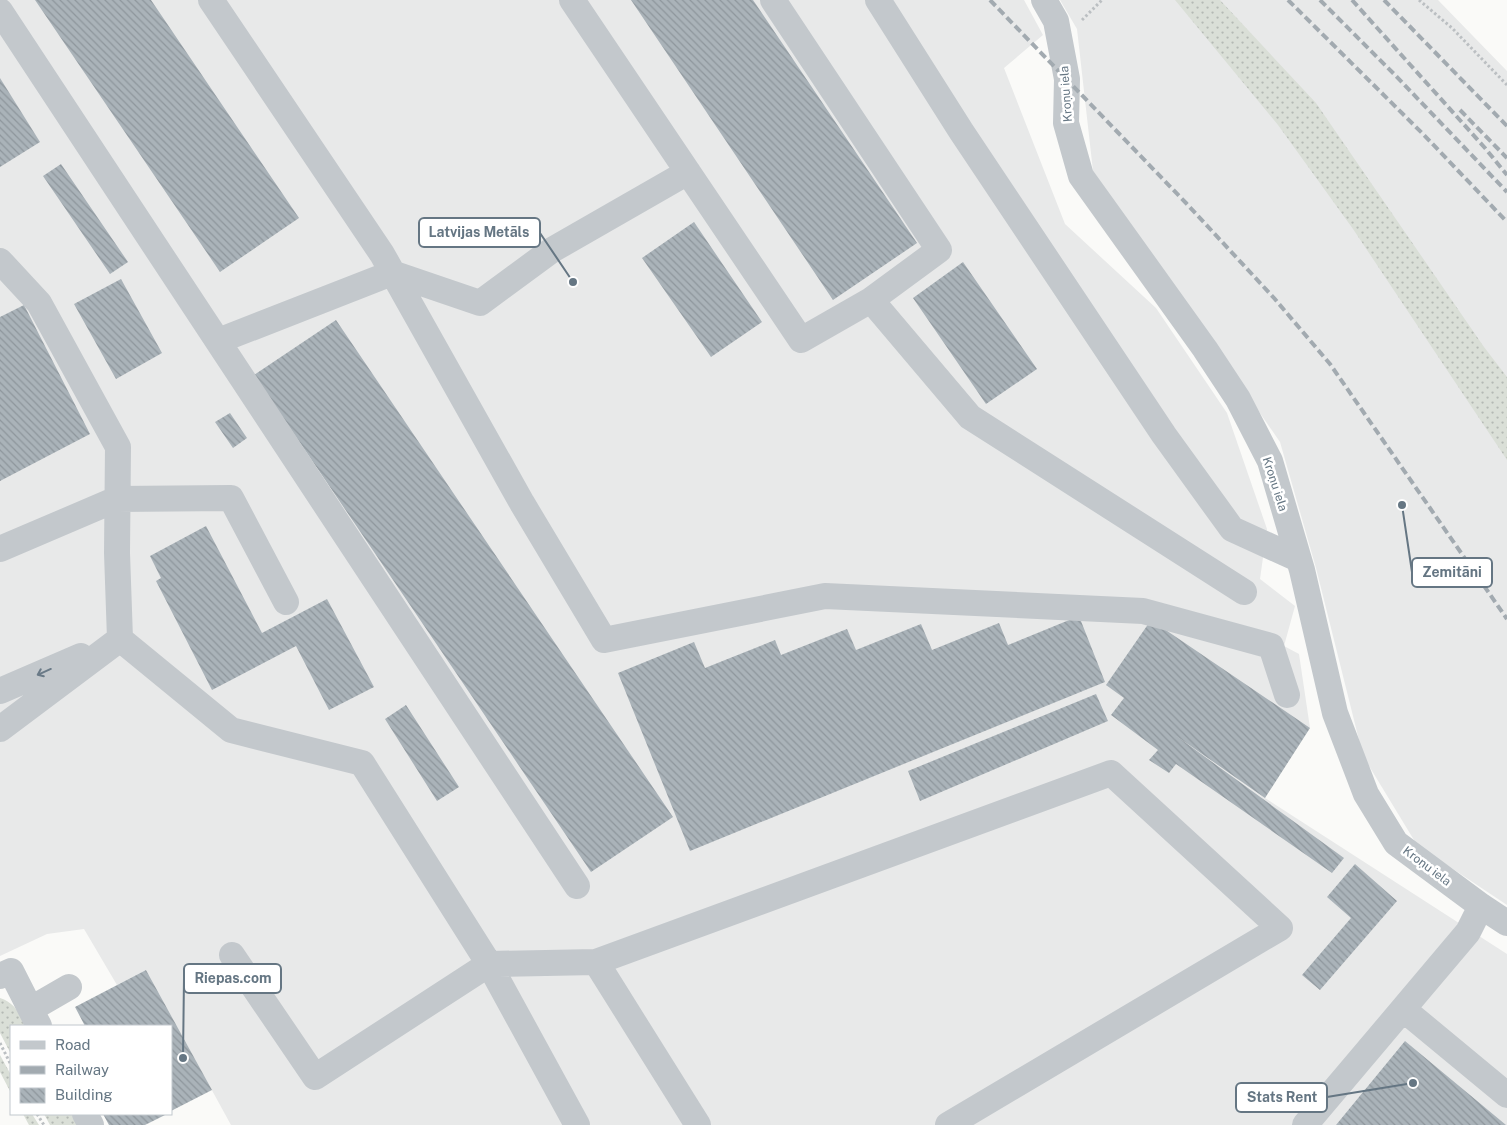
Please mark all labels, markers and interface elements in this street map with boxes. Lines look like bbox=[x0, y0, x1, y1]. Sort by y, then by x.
street label: Kroņu iela bbox=[1057, 65, 1075, 123]
callout: Latvijas Metāls bbox=[419, 218, 540, 247]
text: Latvijas Metāls bbox=[429, 224, 529, 240]
street label: Kroņu iela bbox=[1260, 455, 1290, 513]
callout: Zemitāni bbox=[1412, 558, 1492, 587]
text: Zemitāni bbox=[1422, 564, 1482, 580]
one-way arrow bbox=[37, 668, 52, 678]
street label: Kroņu iela bbox=[1400, 843, 1454, 889]
callout: Riepas.com bbox=[184, 964, 281, 993]
text: Riepas.com bbox=[194, 970, 272, 986]
legend bbox=[10, 1025, 172, 1115]
text: Road bbox=[55, 1036, 91, 1053]
text: Railway bbox=[55, 1061, 109, 1078]
callout: Stats Rent bbox=[1236, 1083, 1327, 1112]
text: Building bbox=[55, 1086, 113, 1103]
text: Stats Rent bbox=[1247, 1089, 1317, 1105]

